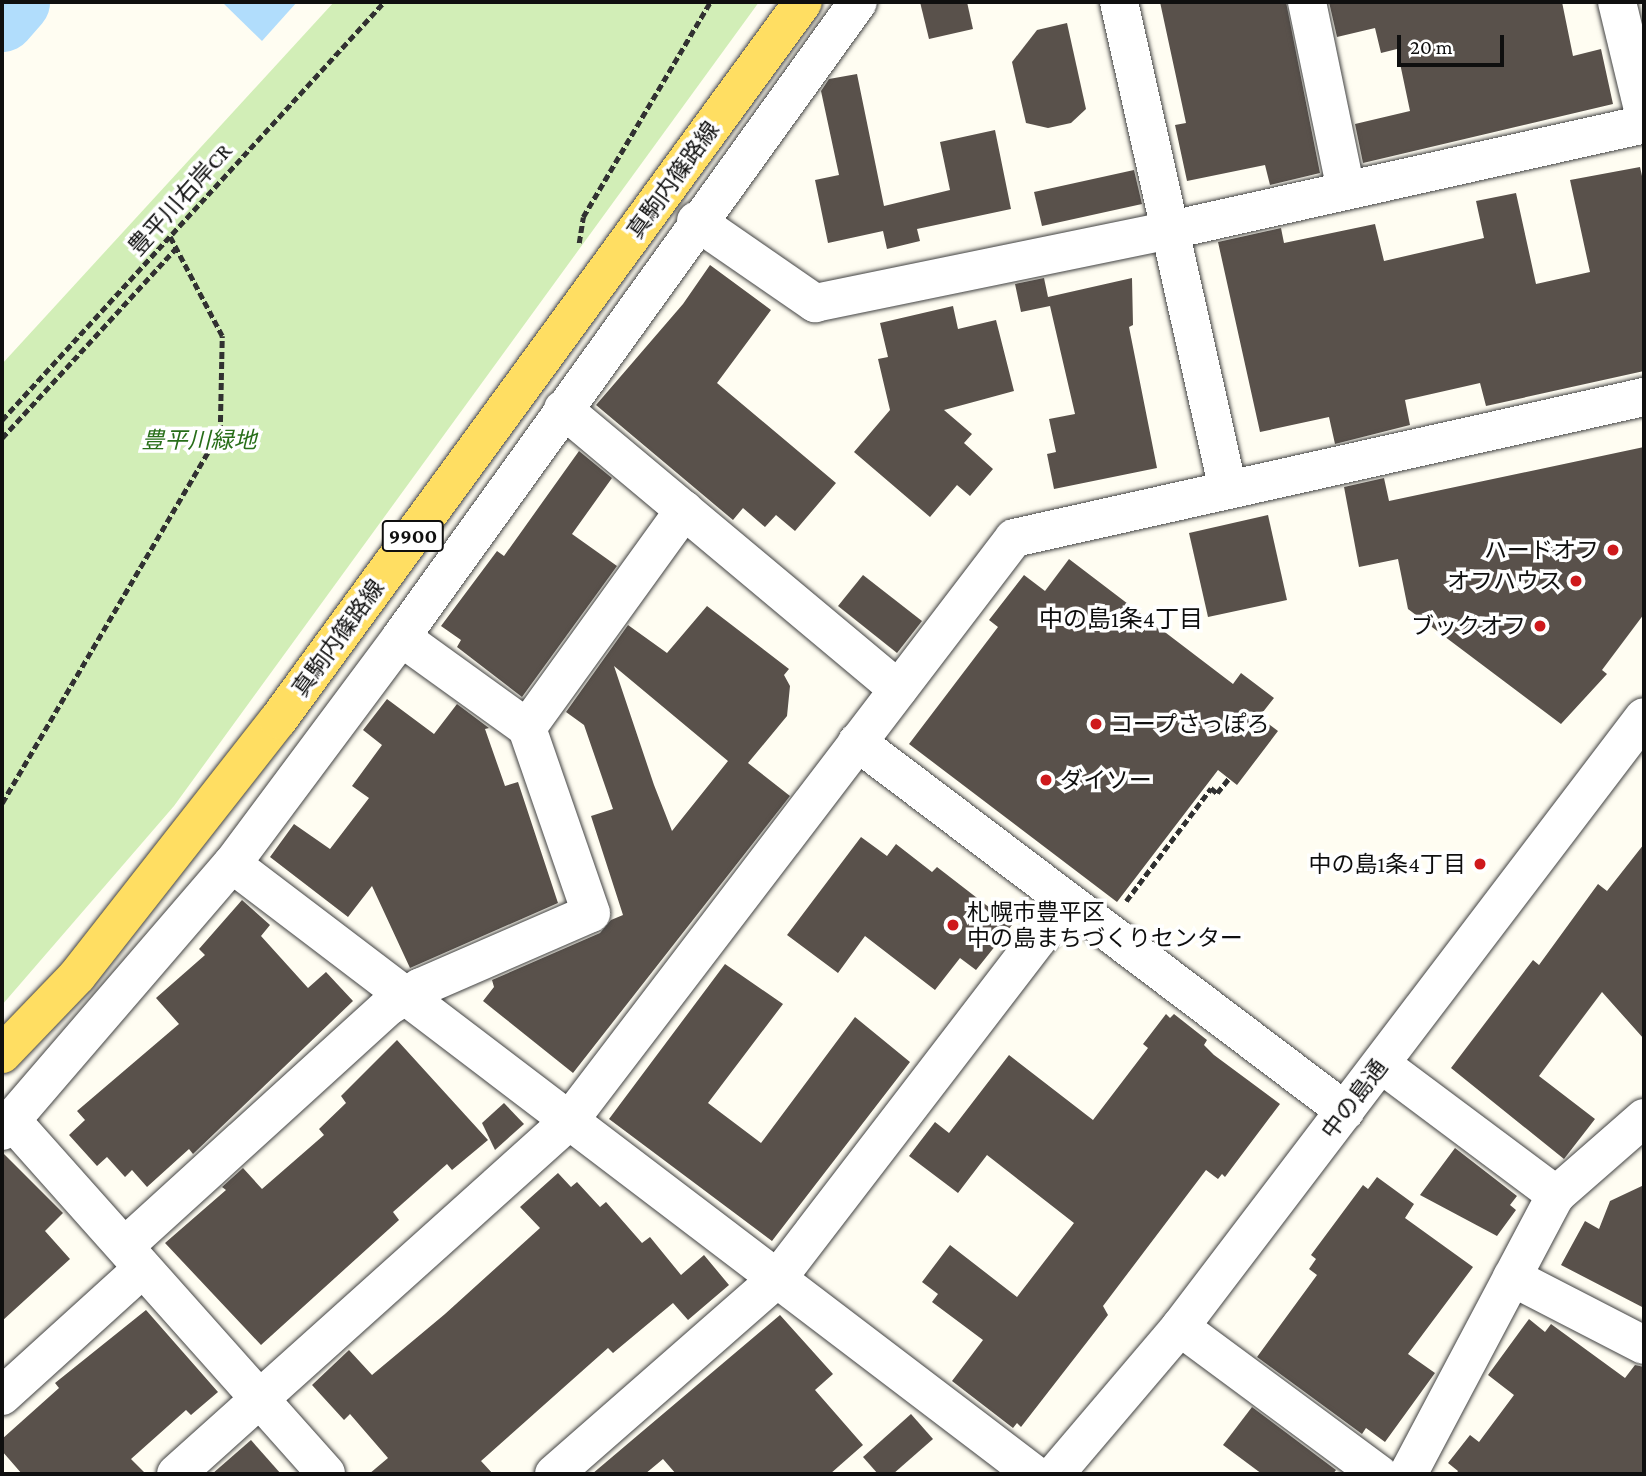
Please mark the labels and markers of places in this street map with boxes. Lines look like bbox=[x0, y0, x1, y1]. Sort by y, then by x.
place label: ハードオフ bbox=[1484, 536, 1599, 564]
marker: ハードオフ bbox=[1605, 542, 1621, 558]
place label: オフハウス bbox=[1447, 567, 1562, 595]
marker: オフハウス bbox=[1568, 573, 1584, 589]
place label: ブックオフ bbox=[1411, 612, 1526, 640]
marker: ブックオフ bbox=[1532, 618, 1548, 634]
place label: コープさっぽろ bbox=[1110, 710, 1271, 738]
marker: コープさっぽろ bbox=[1088, 716, 1104, 732]
place label: ダイソー bbox=[1060, 766, 1152, 794]
marker: ダイソー bbox=[1038, 772, 1054, 788]
place label: 中の島1条4丁目 bbox=[1309, 850, 1466, 878]
marker: 中の島1条4丁目 bbox=[1472, 856, 1488, 872]
place label: 札幌市豊平区 中の島まちづくりセンター bbox=[967, 898, 1243, 952]
marker: 札幌市豊平区 中の島まちづくりセンター bbox=[945, 917, 961, 933]

